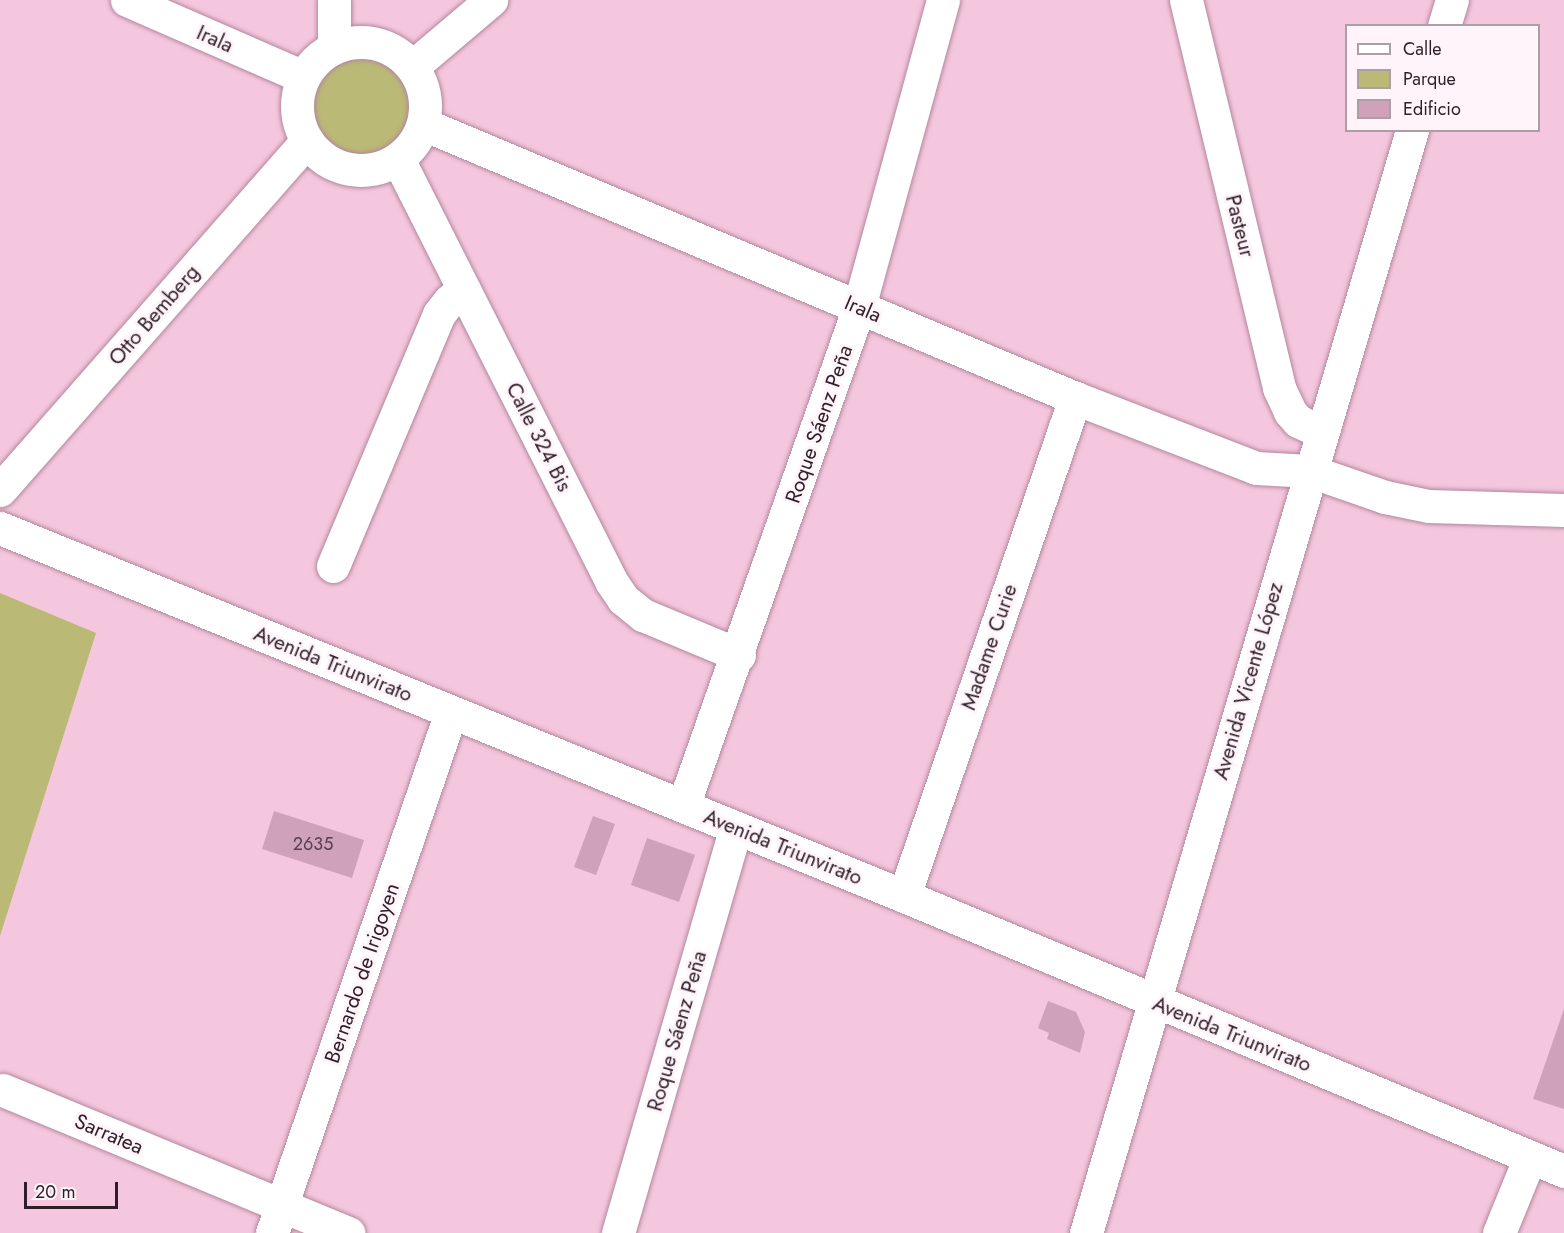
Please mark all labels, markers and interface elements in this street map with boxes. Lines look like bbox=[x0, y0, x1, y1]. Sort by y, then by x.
street label: Irala bbox=[193, 20, 237, 58]
legend bbox=[1345, 24, 1540, 132]
text: Calle bbox=[1403, 36, 1442, 62]
text: Parque bbox=[1403, 66, 1456, 92]
text: Edificio bbox=[1403, 96, 1461, 122]
street label: Pasteur bbox=[1220, 192, 1260, 260]
street label: Otto Bemberg bbox=[103, 260, 205, 370]
street label: Irala bbox=[841, 290, 885, 328]
street label: Roque Sáenz Peña bbox=[780, 342, 858, 506]
street label: Calle 324 Bis bbox=[501, 378, 577, 496]
street label: Avenida Vicente López bbox=[1208, 580, 1288, 782]
street label: Madame Curie bbox=[956, 581, 1022, 713]
street label: Avenida Triunvirato bbox=[250, 621, 416, 707]
street label: Avenida Triunvirato bbox=[700, 804, 866, 890]
house number: 2635 bbox=[293, 833, 333, 855]
street label: Bernardo de Irigoyen bbox=[319, 880, 405, 1066]
street label: Roque Sáenz Peña bbox=[642, 948, 712, 1114]
street label: Avenida Triunvirato bbox=[1149, 991, 1315, 1077]
street label: Sarratea bbox=[71, 1108, 147, 1160]
scale bar bbox=[27, 1170, 122, 1208]
text: 20 m bbox=[35, 1179, 75, 1205]

